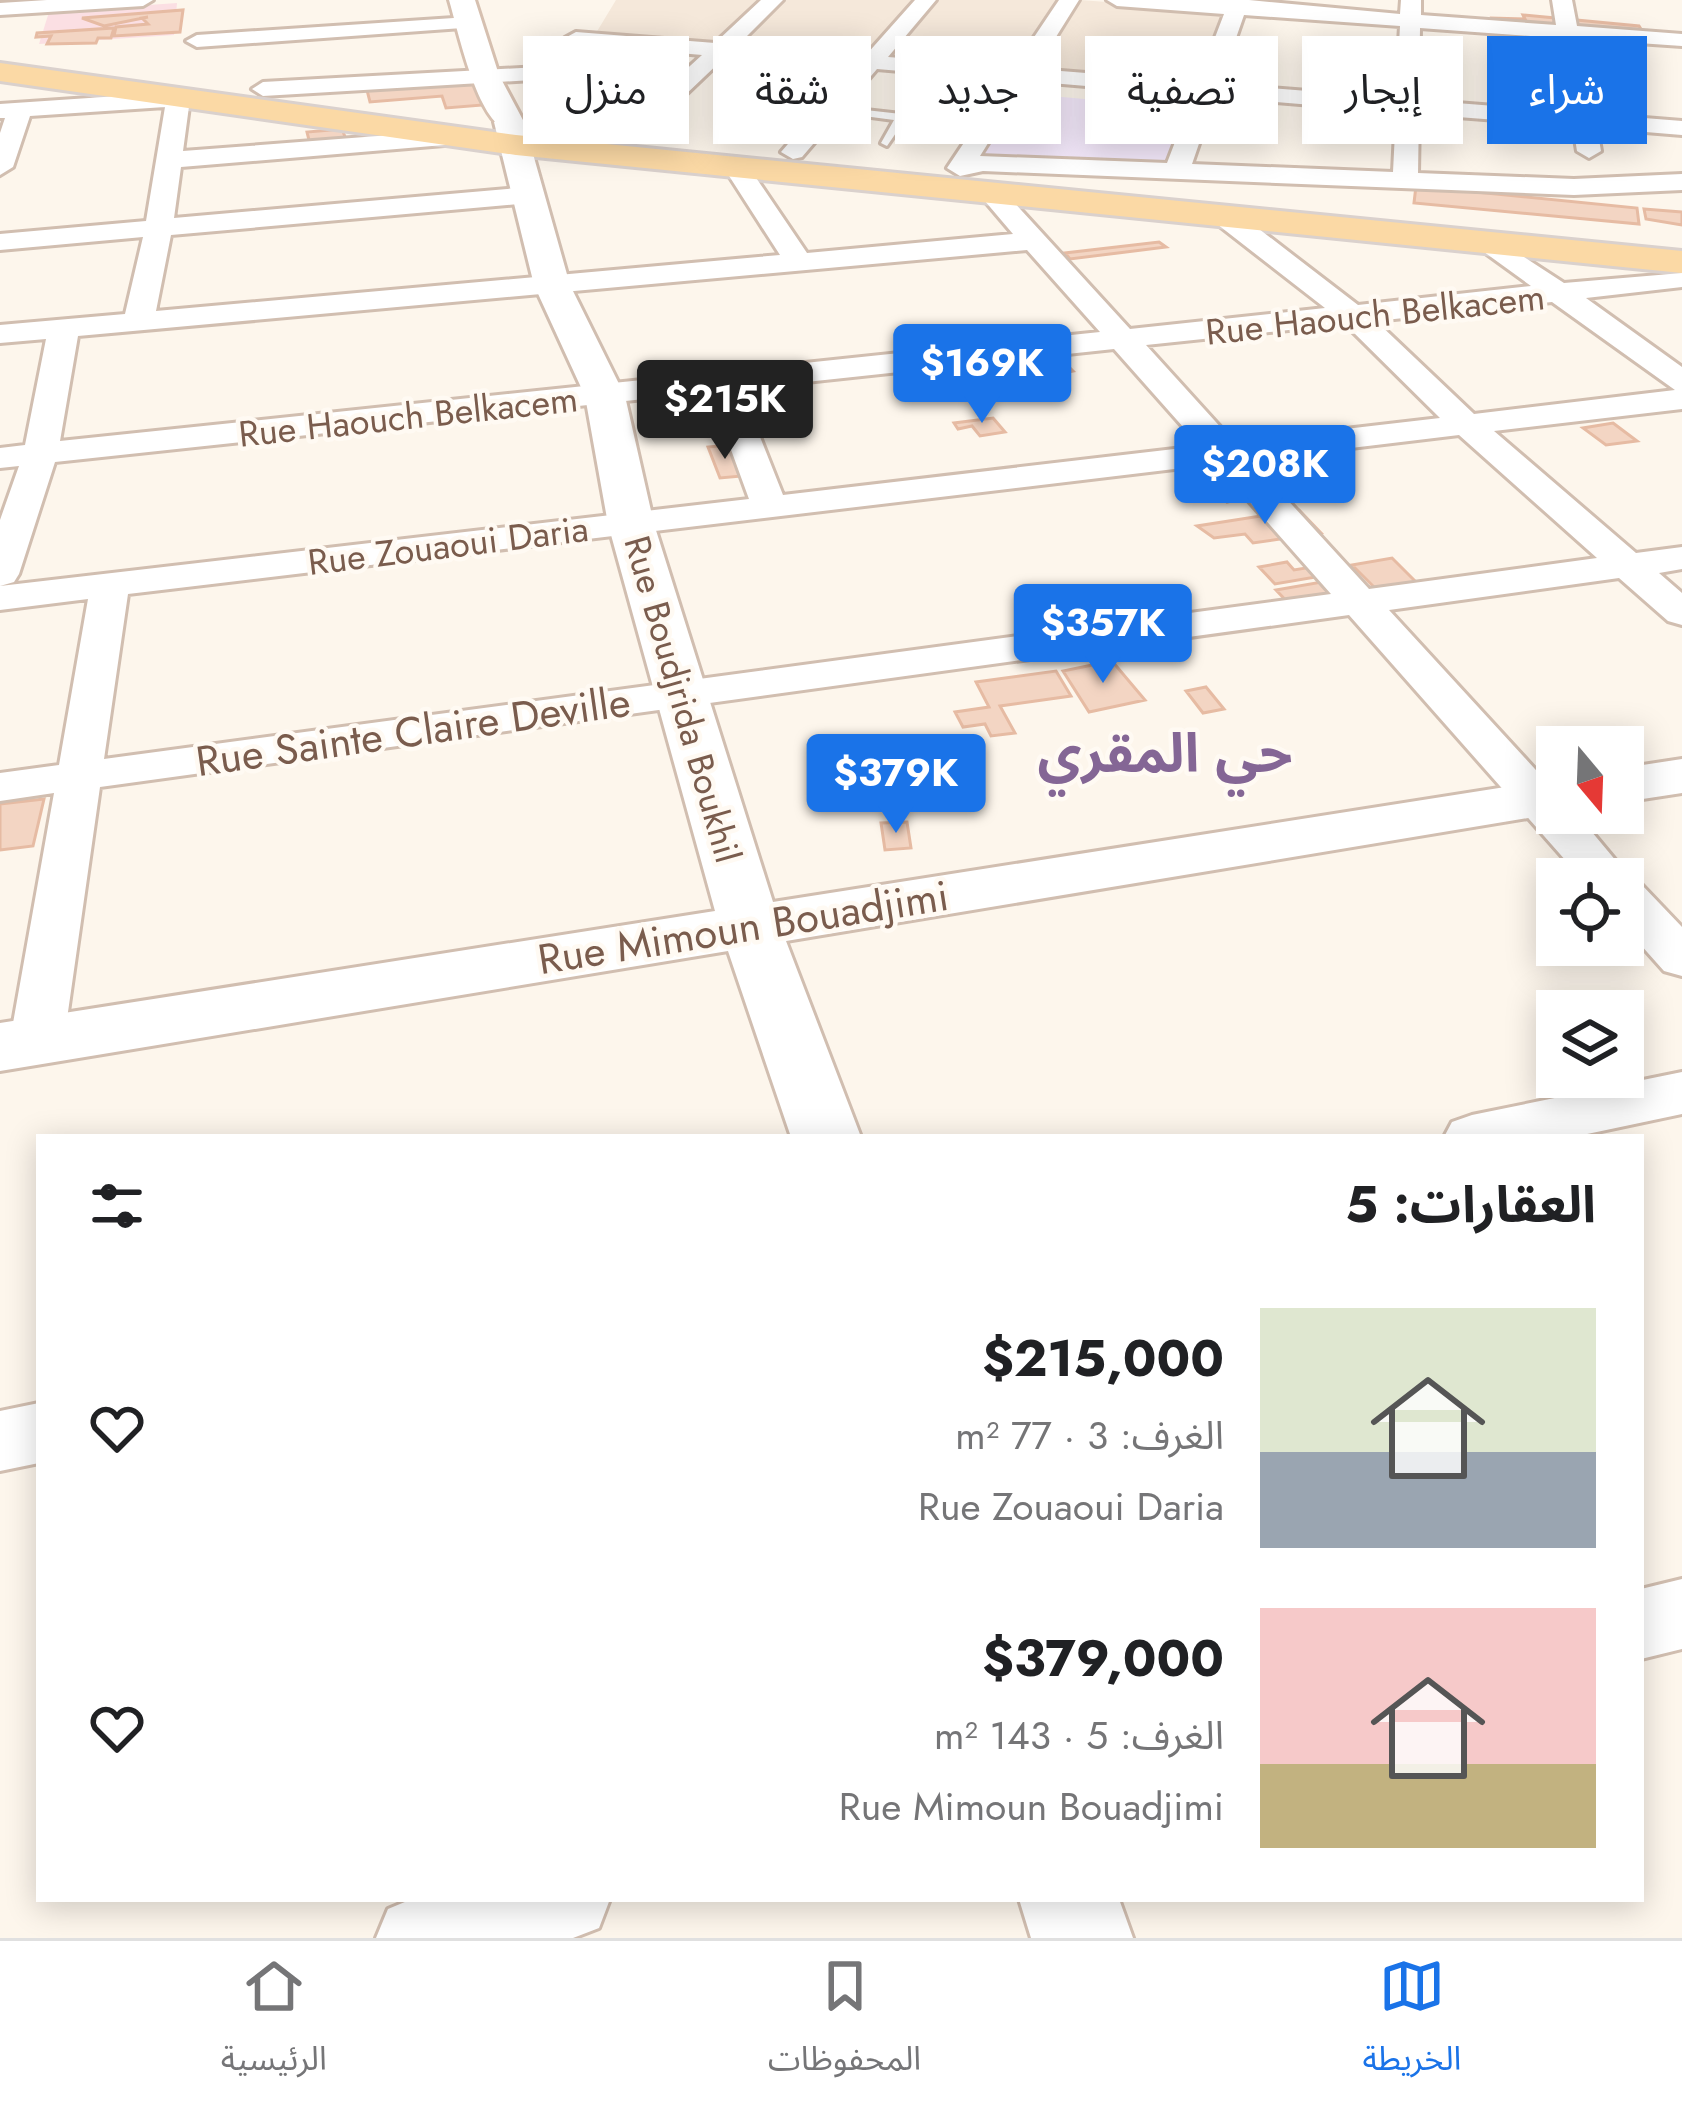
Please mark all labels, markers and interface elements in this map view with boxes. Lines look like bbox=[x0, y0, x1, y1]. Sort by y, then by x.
chip: منزل bbox=[523, 36, 689, 144]
chip: شقة bbox=[713, 36, 871, 144]
chip: جديد bbox=[895, 36, 1061, 144]
chip: تصفية bbox=[1085, 36, 1278, 144]
chip: إيجار bbox=[1302, 36, 1463, 144]
chip: شراء bbox=[1487, 36, 1647, 144]
street label: Rue Haouch Belkacem bbox=[1203, 270, 1547, 358]
pin: $169K bbox=[898, 324, 1066, 426]
text: $169K bbox=[920, 334, 1044, 391]
pin: $215K bbox=[641, 360, 809, 462]
text: $215K bbox=[664, 370, 786, 427]
street label: Rue Haouch Belkacem bbox=[236, 372, 580, 460]
pin: $208K bbox=[1181, 425, 1349, 527]
text: $208K bbox=[1201, 435, 1329, 492]
street label: Rue Zouaoui Daria bbox=[305, 502, 591, 588]
street label: Rue Boudjrida Boukhil bbox=[611, 529, 755, 869]
pin: $357K bbox=[1019, 584, 1187, 686]
text: $357K bbox=[1041, 594, 1165, 651]
street label: Rue Sainte Claire Deville bbox=[192, 671, 634, 792]
district label: حي المقري bbox=[1037, 714, 1293, 797]
north arrow bbox=[1536, 726, 1644, 834]
map controls bbox=[1536, 726, 1644, 1098]
pin: $379K bbox=[812, 734, 980, 836]
text: $379K bbox=[834, 744, 958, 801]
button: locate bbox=[1536, 858, 1644, 966]
street label: Rue Mimoun Bouadjimi bbox=[533, 865, 953, 990]
button: layers bbox=[1536, 990, 1644, 1098]
text: العقارات: 5 bbox=[1345, 1167, 1596, 1241]
icon: filters bbox=[84, 1173, 150, 1239]
text: $215,000 bbox=[982, 1321, 1224, 1395]
icon: home bbox=[1356, 1356, 1500, 1500]
icon: heart bbox=[84, 1395, 150, 1461]
text: الغرف: 3 · 77 m² bbox=[955, 1407, 1224, 1464]
text: Rue Zouaoui Daria bbox=[918, 1478, 1224, 1535]
text: $379,000 bbox=[982, 1621, 1224, 1695]
icon: home bbox=[1356, 1656, 1500, 1800]
icon: heart bbox=[84, 1695, 150, 1761]
text: الغرف: 5 · 143 m² bbox=[934, 1707, 1224, 1764]
text: Rue Mimoun Bouadjimi bbox=[839, 1778, 1224, 1835]
tab: الرئيسية bbox=[221, 1953, 327, 2094]
tab: المحفوظات bbox=[768, 1953, 921, 2094]
tab: الخريطة bbox=[1362, 1953, 1461, 2094]

